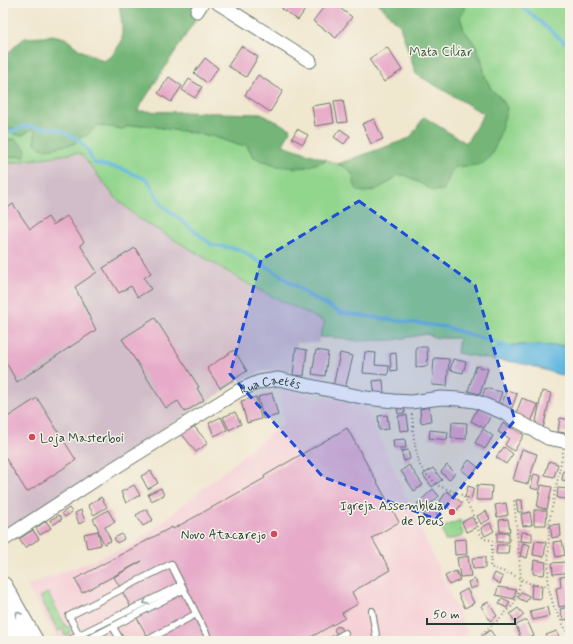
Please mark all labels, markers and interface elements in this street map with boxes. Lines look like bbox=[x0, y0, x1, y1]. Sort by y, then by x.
park label: Mata Ciliar bbox=[409, 44, 473, 61]
street label: Rua Caetés bbox=[237, 372, 302, 399]
place label: Loja Masterboi bbox=[40, 430, 124, 447]
marker: Loja Masterboi bbox=[27, 432, 37, 442]
place label: Igreja Assembleia de Deus bbox=[340, 498, 444, 530]
marker: Igreja Assembleia de Deus bbox=[447, 507, 457, 517]
place label: Novo Atacarejo bbox=[181, 527, 266, 544]
marker: Novo Atacarejo bbox=[269, 529, 279, 539]
one-way arrow bbox=[143, 597, 150, 605]
scale bar bbox=[427, 600, 515, 626]
text: 50 m bbox=[433, 607, 460, 623]
one-way arrow bbox=[16, 611, 23, 618]

